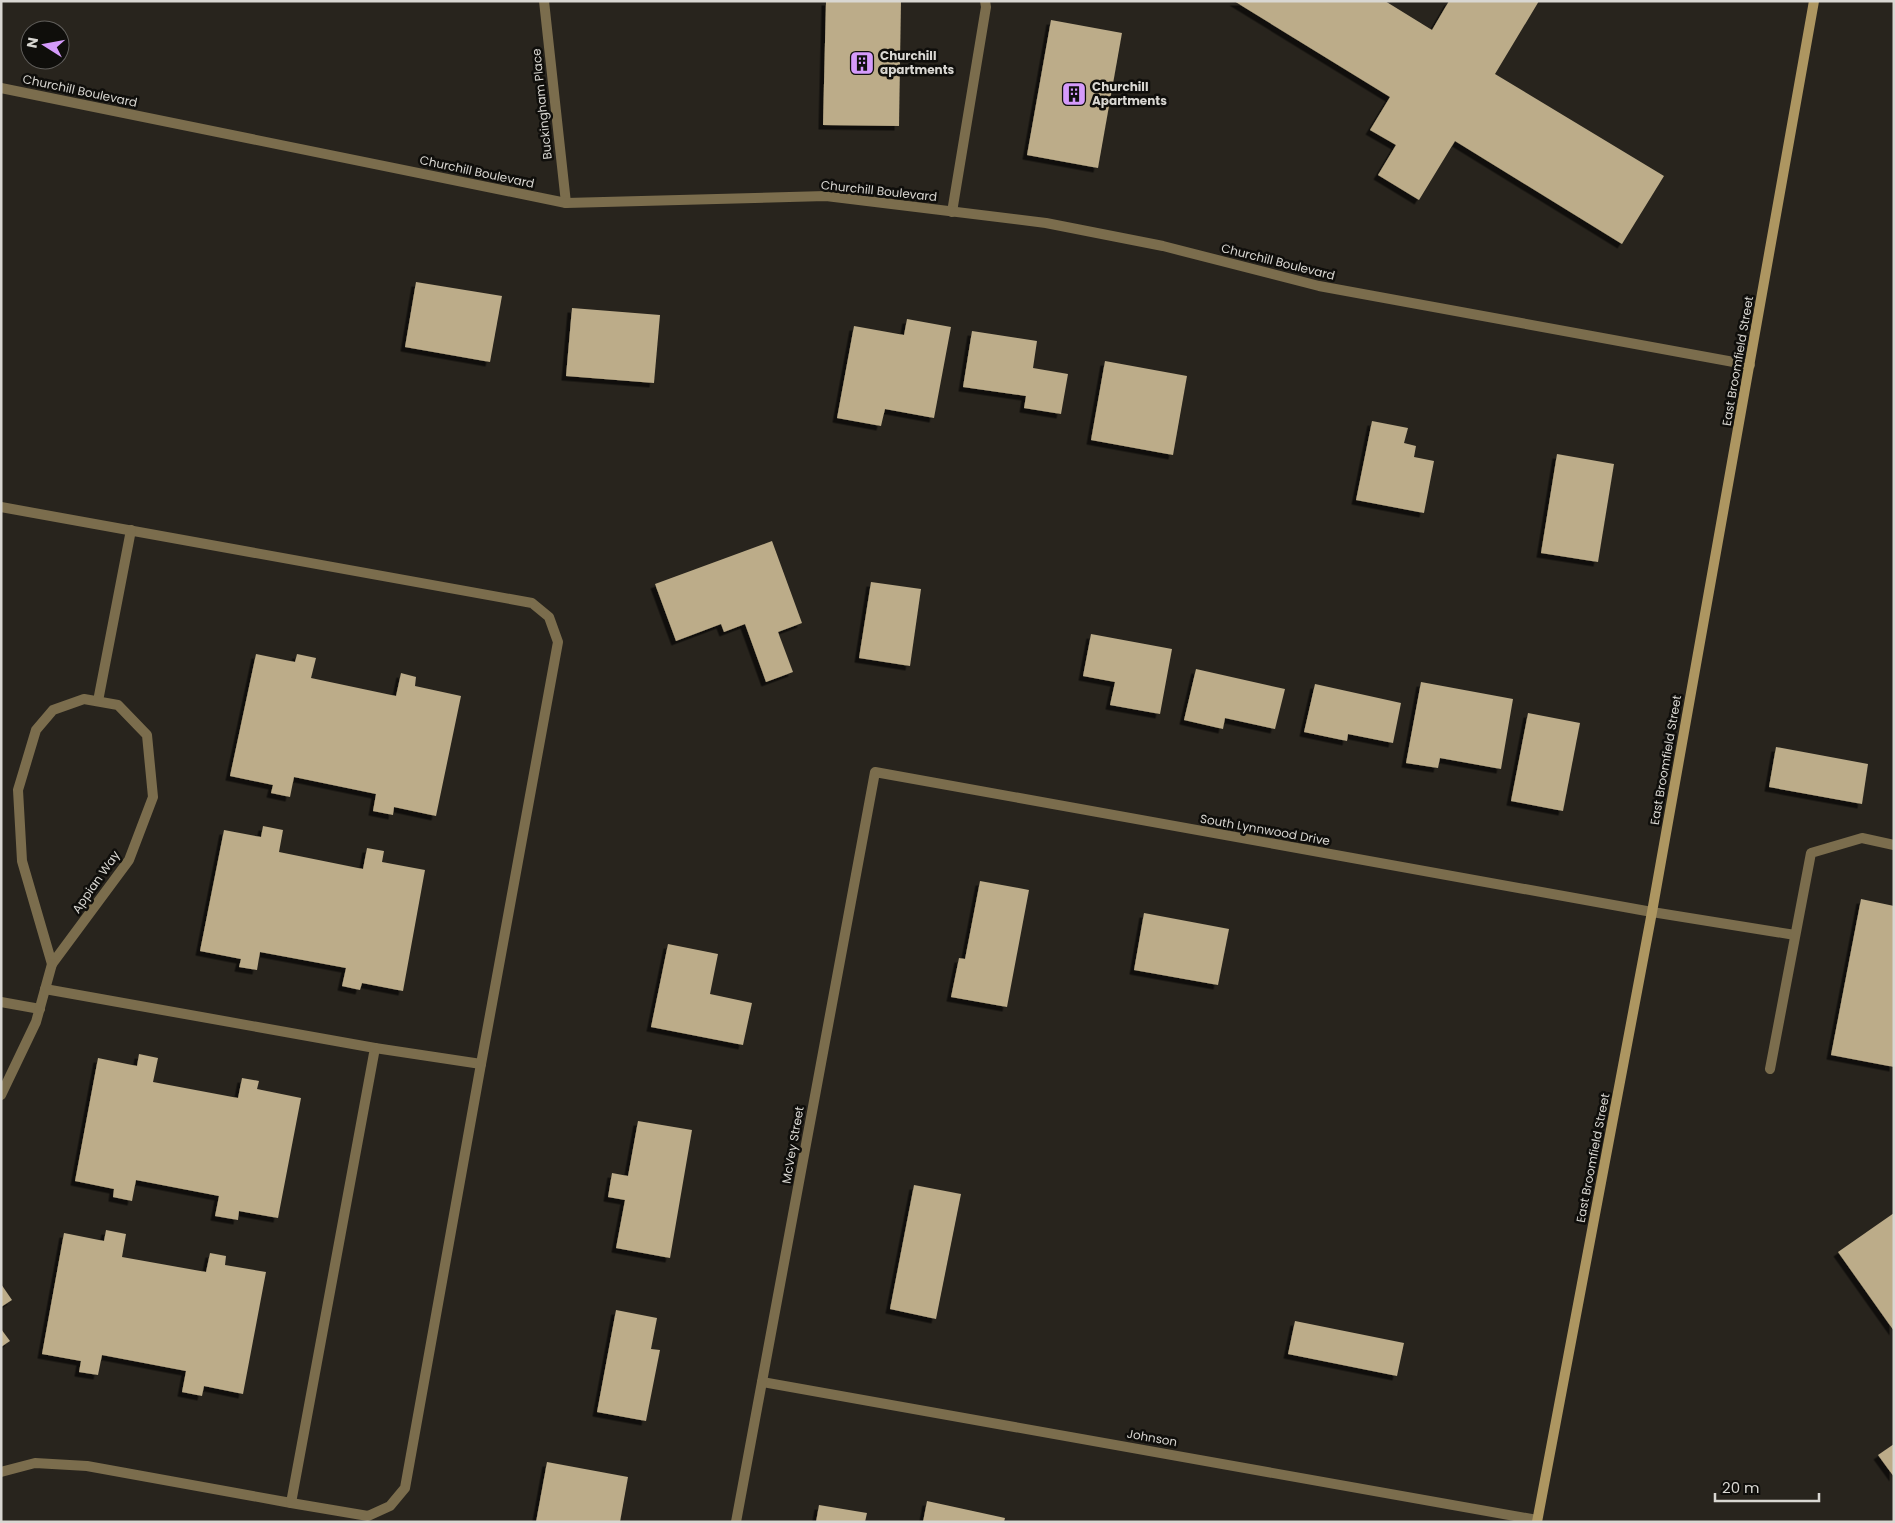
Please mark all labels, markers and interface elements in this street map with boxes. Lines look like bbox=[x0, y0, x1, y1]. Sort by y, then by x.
north arrow bbox=[20, 20, 70, 70]
text: N bbox=[21, 35, 43, 50]
place label: Churchill apartments bbox=[880, 47, 955, 78]
street label: Buckingham Place bbox=[527, 48, 556, 160]
building icon: Churchill apartments bbox=[849, 50, 875, 76]
street label: Churchill Boulevard bbox=[21, 70, 139, 111]
place label: Churchill Apartments bbox=[1092, 78, 1167, 109]
building icon: Churchill Apartments bbox=[1061, 81, 1087, 107]
street label: Churchill Boulevard bbox=[418, 151, 536, 192]
street label: Churchill Boulevard bbox=[820, 176, 938, 205]
street label: Churchill Boulevard bbox=[1219, 239, 1337, 284]
street label: East Broomfield Street bbox=[1718, 295, 1757, 427]
street label: East Broomfield Street bbox=[1646, 694, 1685, 826]
street label: South Lynnwood Drive bbox=[1199, 810, 1331, 849]
street label: Appian Way bbox=[68, 847, 124, 916]
street label: East Broomfield Street bbox=[1572, 1092, 1613, 1224]
street label: McVey Street bbox=[777, 1105, 808, 1185]
street label: Johnson bbox=[1125, 1425, 1179, 1450]
scale bar bbox=[1715, 1470, 1819, 1502]
text: 20 m bbox=[1722, 1477, 1760, 1498]

